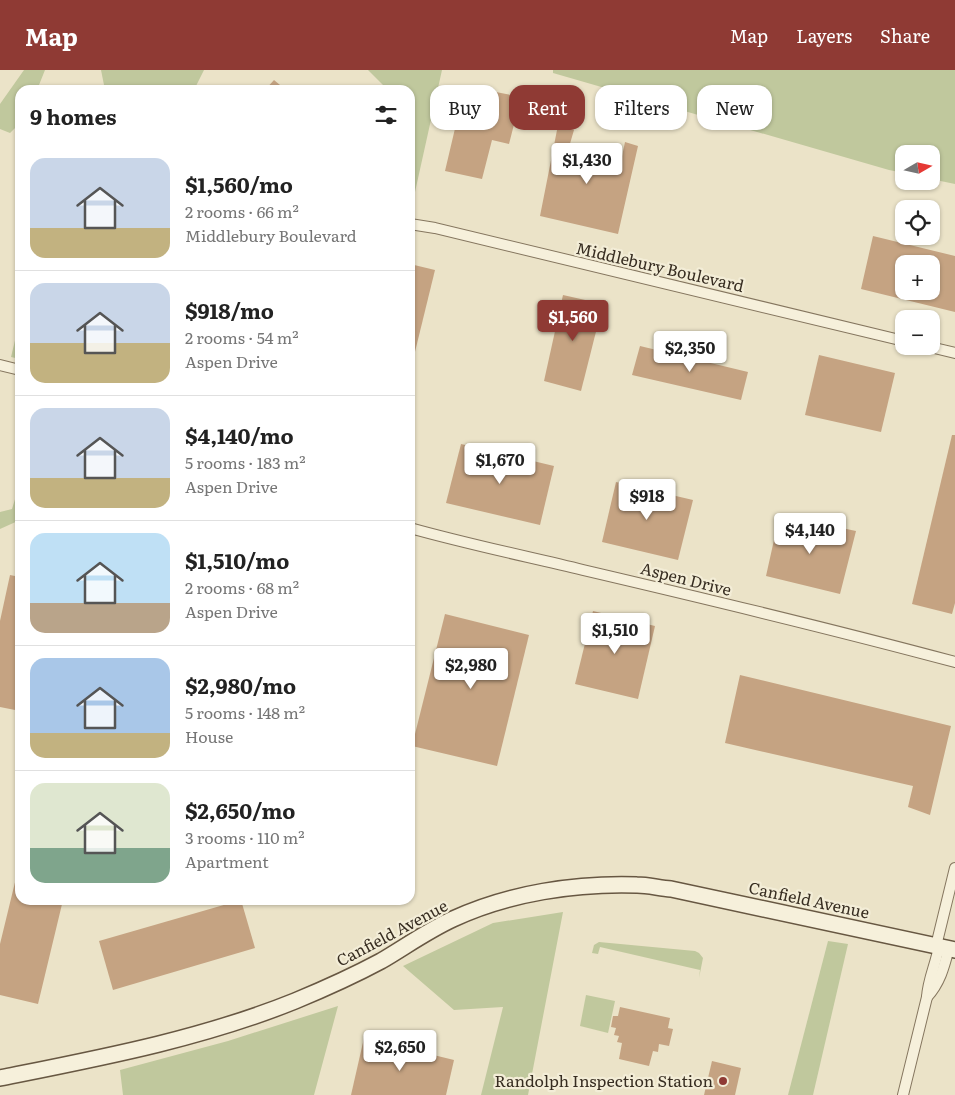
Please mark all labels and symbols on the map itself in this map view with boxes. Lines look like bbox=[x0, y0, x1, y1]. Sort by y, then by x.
pin: $1,430 bbox=[546, 142, 628, 185]
north arrow bbox=[895, 145, 940, 190]
street label: Middlebury Boulevard bbox=[574, 235, 747, 297]
pin: $1,560 bbox=[532, 300, 614, 342]
pin: $2,350 bbox=[649, 330, 731, 373]
pin: $1,670 bbox=[459, 442, 541, 485]
pin: $918 bbox=[617, 478, 677, 521]
pin: $4,140 bbox=[769, 512, 851, 555]
street label: Aspen Drive bbox=[638, 555, 734, 601]
pin: $1,510 bbox=[574, 612, 656, 655]
pin: $2,980 bbox=[430, 648, 512, 690]
street label: Canfield Avenue bbox=[747, 875, 872, 924]
street label: Canfield Avenue bbox=[332, 893, 451, 972]
pin: $2,650 bbox=[359, 1030, 441, 1072]
place label: Randolph Inspection Station bbox=[495, 1068, 713, 1092]
marker: Randolph Inspection Station bbox=[717, 1075, 729, 1087]

